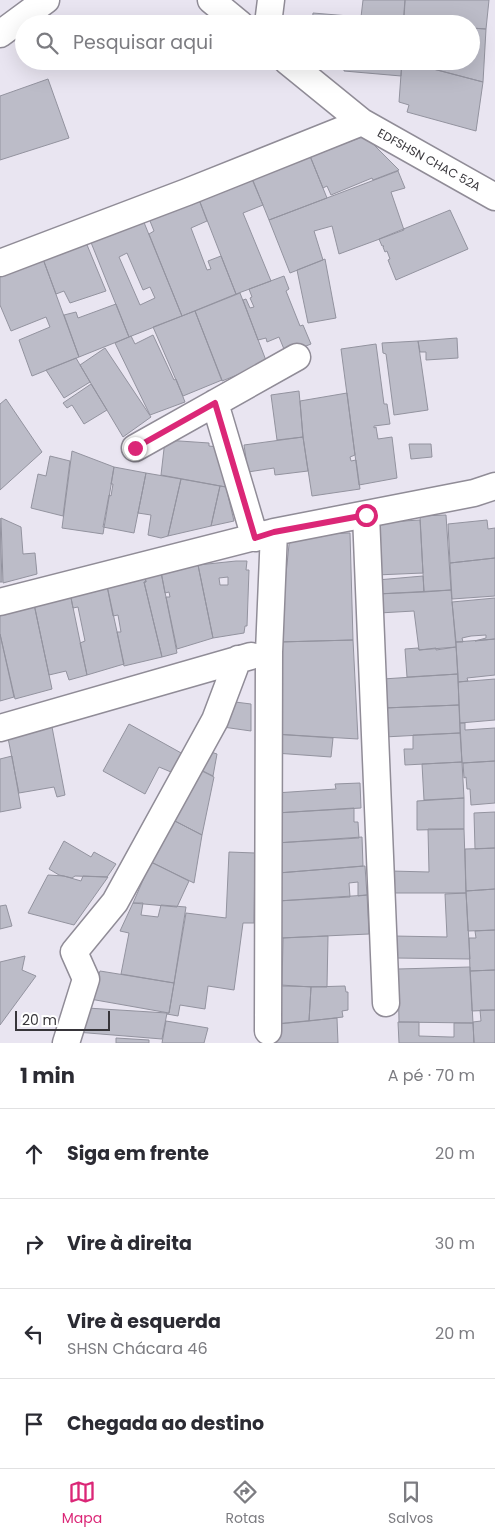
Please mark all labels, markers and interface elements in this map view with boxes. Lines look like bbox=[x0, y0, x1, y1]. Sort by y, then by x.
search box bbox=[15, 15, 480, 70]
icon: search bbox=[33, 29, 61, 57]
text: Pesquisar aqui bbox=[73, 29, 213, 56]
street label: EDFSHSN CHAC 52A bbox=[375, 124, 484, 195]
route end bbox=[124, 437, 147, 460]
route start bbox=[355, 504, 378, 527]
scale bar bbox=[15, 1008, 110, 1031]
text: 20 m bbox=[22, 1010, 57, 1030]
text: 1 min bbox=[20, 1061, 75, 1090]
text: A pé · 70 m bbox=[388, 1064, 475, 1087]
icon: ahead bbox=[20, 1140, 48, 1168]
text: Siga em frente bbox=[67, 1140, 209, 1167]
text: 20 m bbox=[435, 1142, 475, 1165]
icon: right bbox=[20, 1230, 48, 1258]
text: Vire à direita bbox=[67, 1230, 192, 1257]
text: 30 m bbox=[435, 1232, 475, 1255]
text: Vire à esquerda bbox=[67, 1308, 221, 1335]
icon: left bbox=[20, 1320, 48, 1348]
text: 20 m bbox=[435, 1322, 475, 1345]
text: SHSN Chácara 46 bbox=[67, 1337, 208, 1360]
icon: arrive bbox=[20, 1410, 48, 1438]
text: Chegada ao destino bbox=[67, 1410, 264, 1437]
tab: Mapa bbox=[62, 1478, 102, 1529]
tab: Rotas bbox=[225, 1478, 265, 1529]
tab: Salvos bbox=[388, 1478, 433, 1529]

